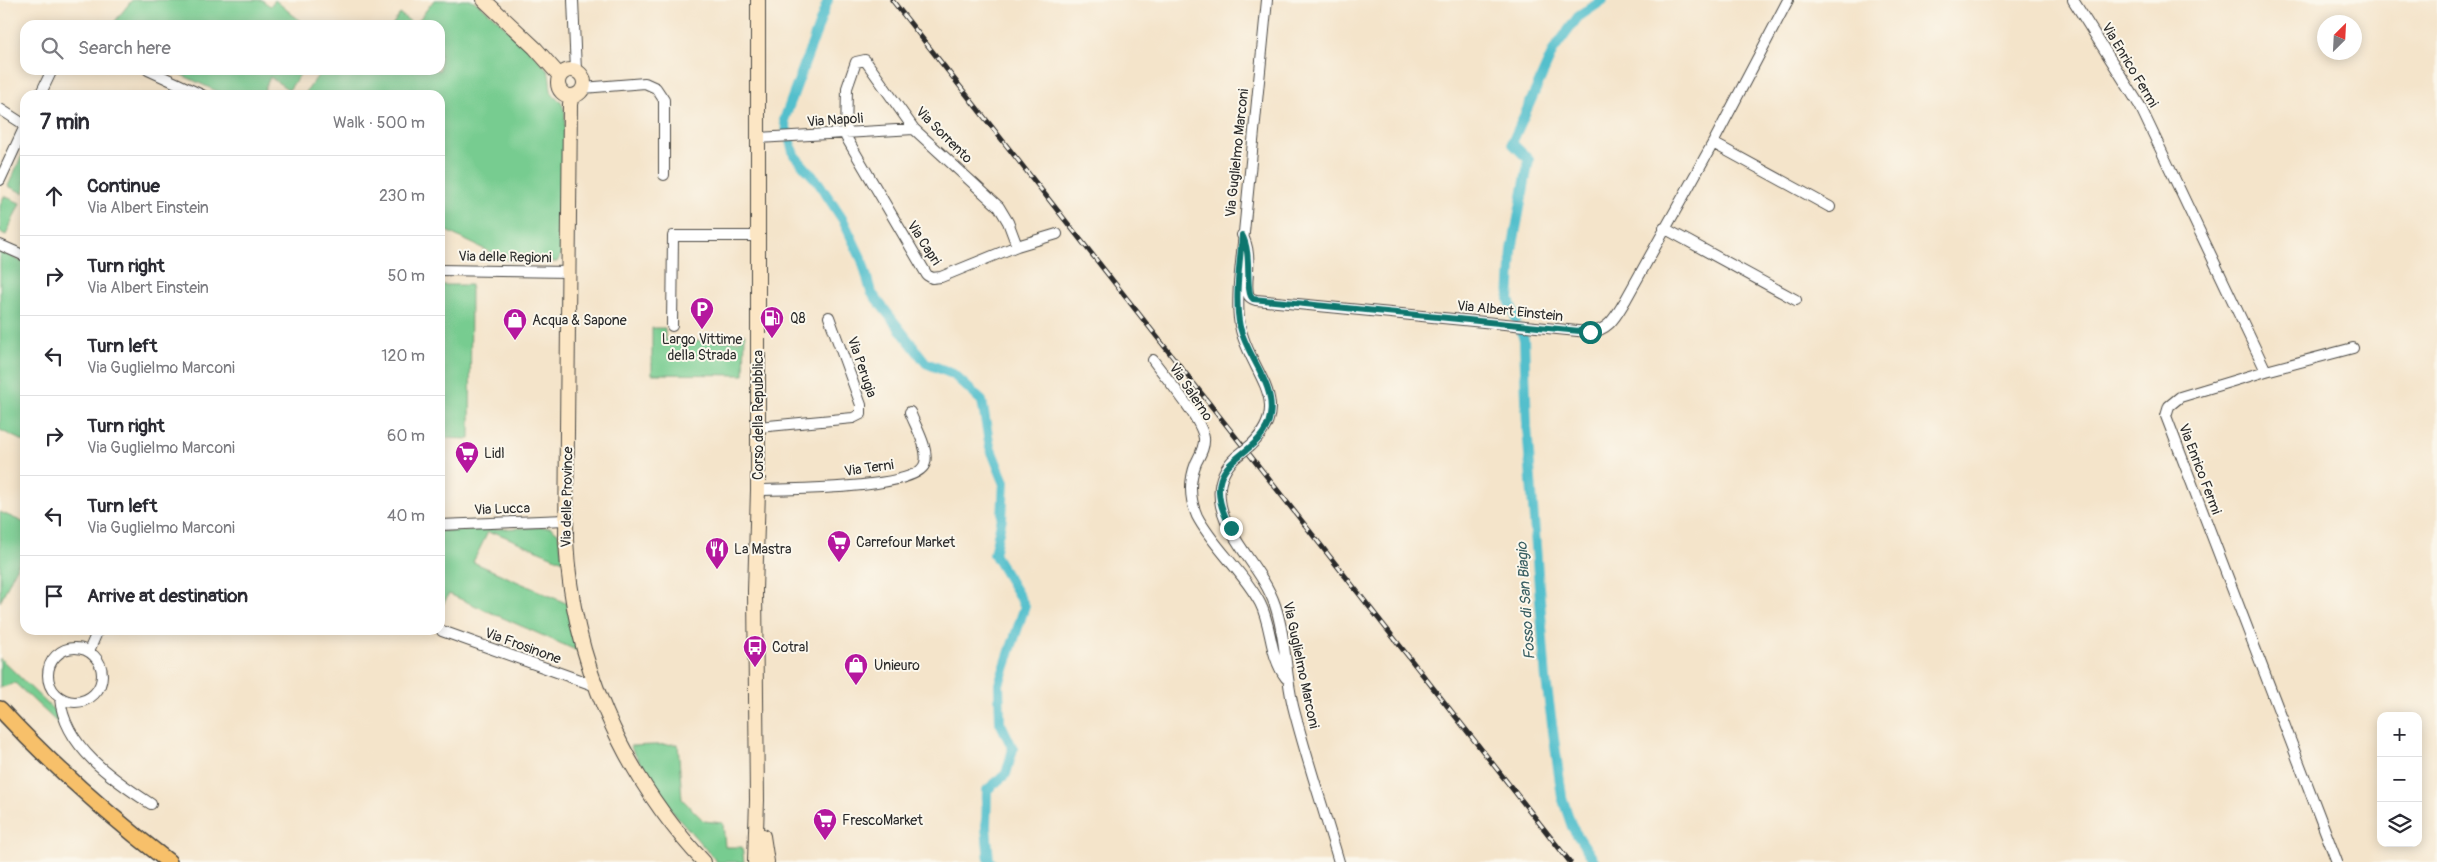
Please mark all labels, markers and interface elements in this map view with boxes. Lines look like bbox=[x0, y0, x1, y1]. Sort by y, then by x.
north arrow bbox=[2317, 15, 2362, 60]
search box bbox=[20, 20, 445, 75]
street label: Via Enrico Fermi bbox=[2098, 20, 2162, 111]
icon: search bbox=[38, 34, 66, 62]
text: Search here bbox=[78, 36, 171, 60]
street label: Via Guglielmo Marconi bbox=[1222, 87, 1252, 218]
street label: Via Sorrento bbox=[912, 103, 976, 167]
text: 7 min bbox=[40, 109, 90, 136]
street label: Via Napoli bbox=[806, 110, 864, 130]
text: Walk · 500 m bbox=[333, 113, 425, 133]
text: Continue bbox=[87, 174, 160, 198]
icon: ahead bbox=[40, 182, 68, 210]
text: 230 m bbox=[379, 186, 425, 206]
text: Via Albert Einstein bbox=[87, 198, 209, 218]
street label: Via Capri bbox=[903, 218, 945, 269]
street label: Via delle Regioni bbox=[458, 248, 552, 266]
text: Turn right bbox=[87, 254, 165, 278]
icon: right bbox=[40, 262, 68, 290]
text: 50 m bbox=[388, 266, 425, 286]
text: Via Albert Einstein bbox=[87, 278, 209, 298]
parking icon: Largo Vittime della Strada bbox=[689, 296, 715, 330]
street label: Via Albert Einstein bbox=[1456, 297, 1564, 325]
fuel station icon: Q8 bbox=[759, 305, 785, 339]
shop icon: Acqua & Sapone bbox=[502, 307, 528, 341]
place label: Q8 bbox=[790, 310, 806, 327]
place label: Acqua & Sapone bbox=[532, 312, 627, 329]
route start bbox=[1579, 321, 1602, 344]
place label: Largo Vittime della Strada bbox=[662, 331, 742, 364]
text: Turn left bbox=[87, 334, 157, 358]
street label: Via Perugia bbox=[844, 334, 880, 400]
icon: left bbox=[40, 342, 68, 370]
text: 120 m bbox=[381, 346, 425, 366]
street label: Corso della Repubblica bbox=[750, 350, 767, 480]
text: Via Guglielmo Marconi bbox=[87, 358, 235, 378]
street label: Via Salerno bbox=[1165, 360, 1217, 425]
text: Turn right bbox=[87, 414, 165, 438]
street label: Via Enrico Fermi bbox=[2175, 421, 2225, 517]
icon: right bbox=[40, 422, 68, 450]
text: 60 m bbox=[387, 426, 425, 446]
text: Via Guglielmo Marconi bbox=[87, 438, 235, 458]
supermarket icon: Lidl bbox=[454, 440, 480, 474]
place label: Lidl bbox=[484, 445, 505, 462]
street label: Via delle Province bbox=[558, 446, 576, 548]
street label: Via Terni bbox=[843, 456, 895, 480]
text: Turn left bbox=[87, 494, 157, 518]
street label: Via Lucca bbox=[474, 500, 530, 518]
icon: left bbox=[40, 502, 68, 530]
text: 40 m bbox=[387, 506, 425, 526]
route end bbox=[1220, 517, 1243, 540]
text: Via Guglielmo Marconi bbox=[87, 518, 235, 538]
supermarket icon: Carrefour Market bbox=[826, 529, 852, 563]
place label: Carrefour Market bbox=[856, 534, 956, 551]
restaurant icon: La Mastra bbox=[704, 536, 730, 570]
place label: La Mastra bbox=[734, 541, 791, 558]
water label: Fosso di San Biagio bbox=[1512, 541, 1540, 660]
icon: arrive bbox=[40, 582, 68, 610]
text: Arrive at destination bbox=[87, 584, 248, 608]
street label: Via Guglielmo Marconi bbox=[1279, 600, 1323, 731]
street label: Via Frosinone bbox=[482, 624, 564, 668]
bus stop icon: Cotral bbox=[742, 634, 768, 668]
place label: Cotral bbox=[772, 639, 809, 656]
shop icon: Unieuro bbox=[843, 652, 869, 686]
place label: Unieuro bbox=[874, 657, 920, 674]
map controls bbox=[2377, 712, 2422, 847]
button: + bbox=[2377, 712, 2422, 757]
button: − bbox=[2377, 757, 2422, 802]
button: layers bbox=[2377, 802, 2422, 847]
supermarket icon: FrescoMarket bbox=[812, 807, 838, 841]
place label: FrescoMarket bbox=[842, 812, 923, 829]

